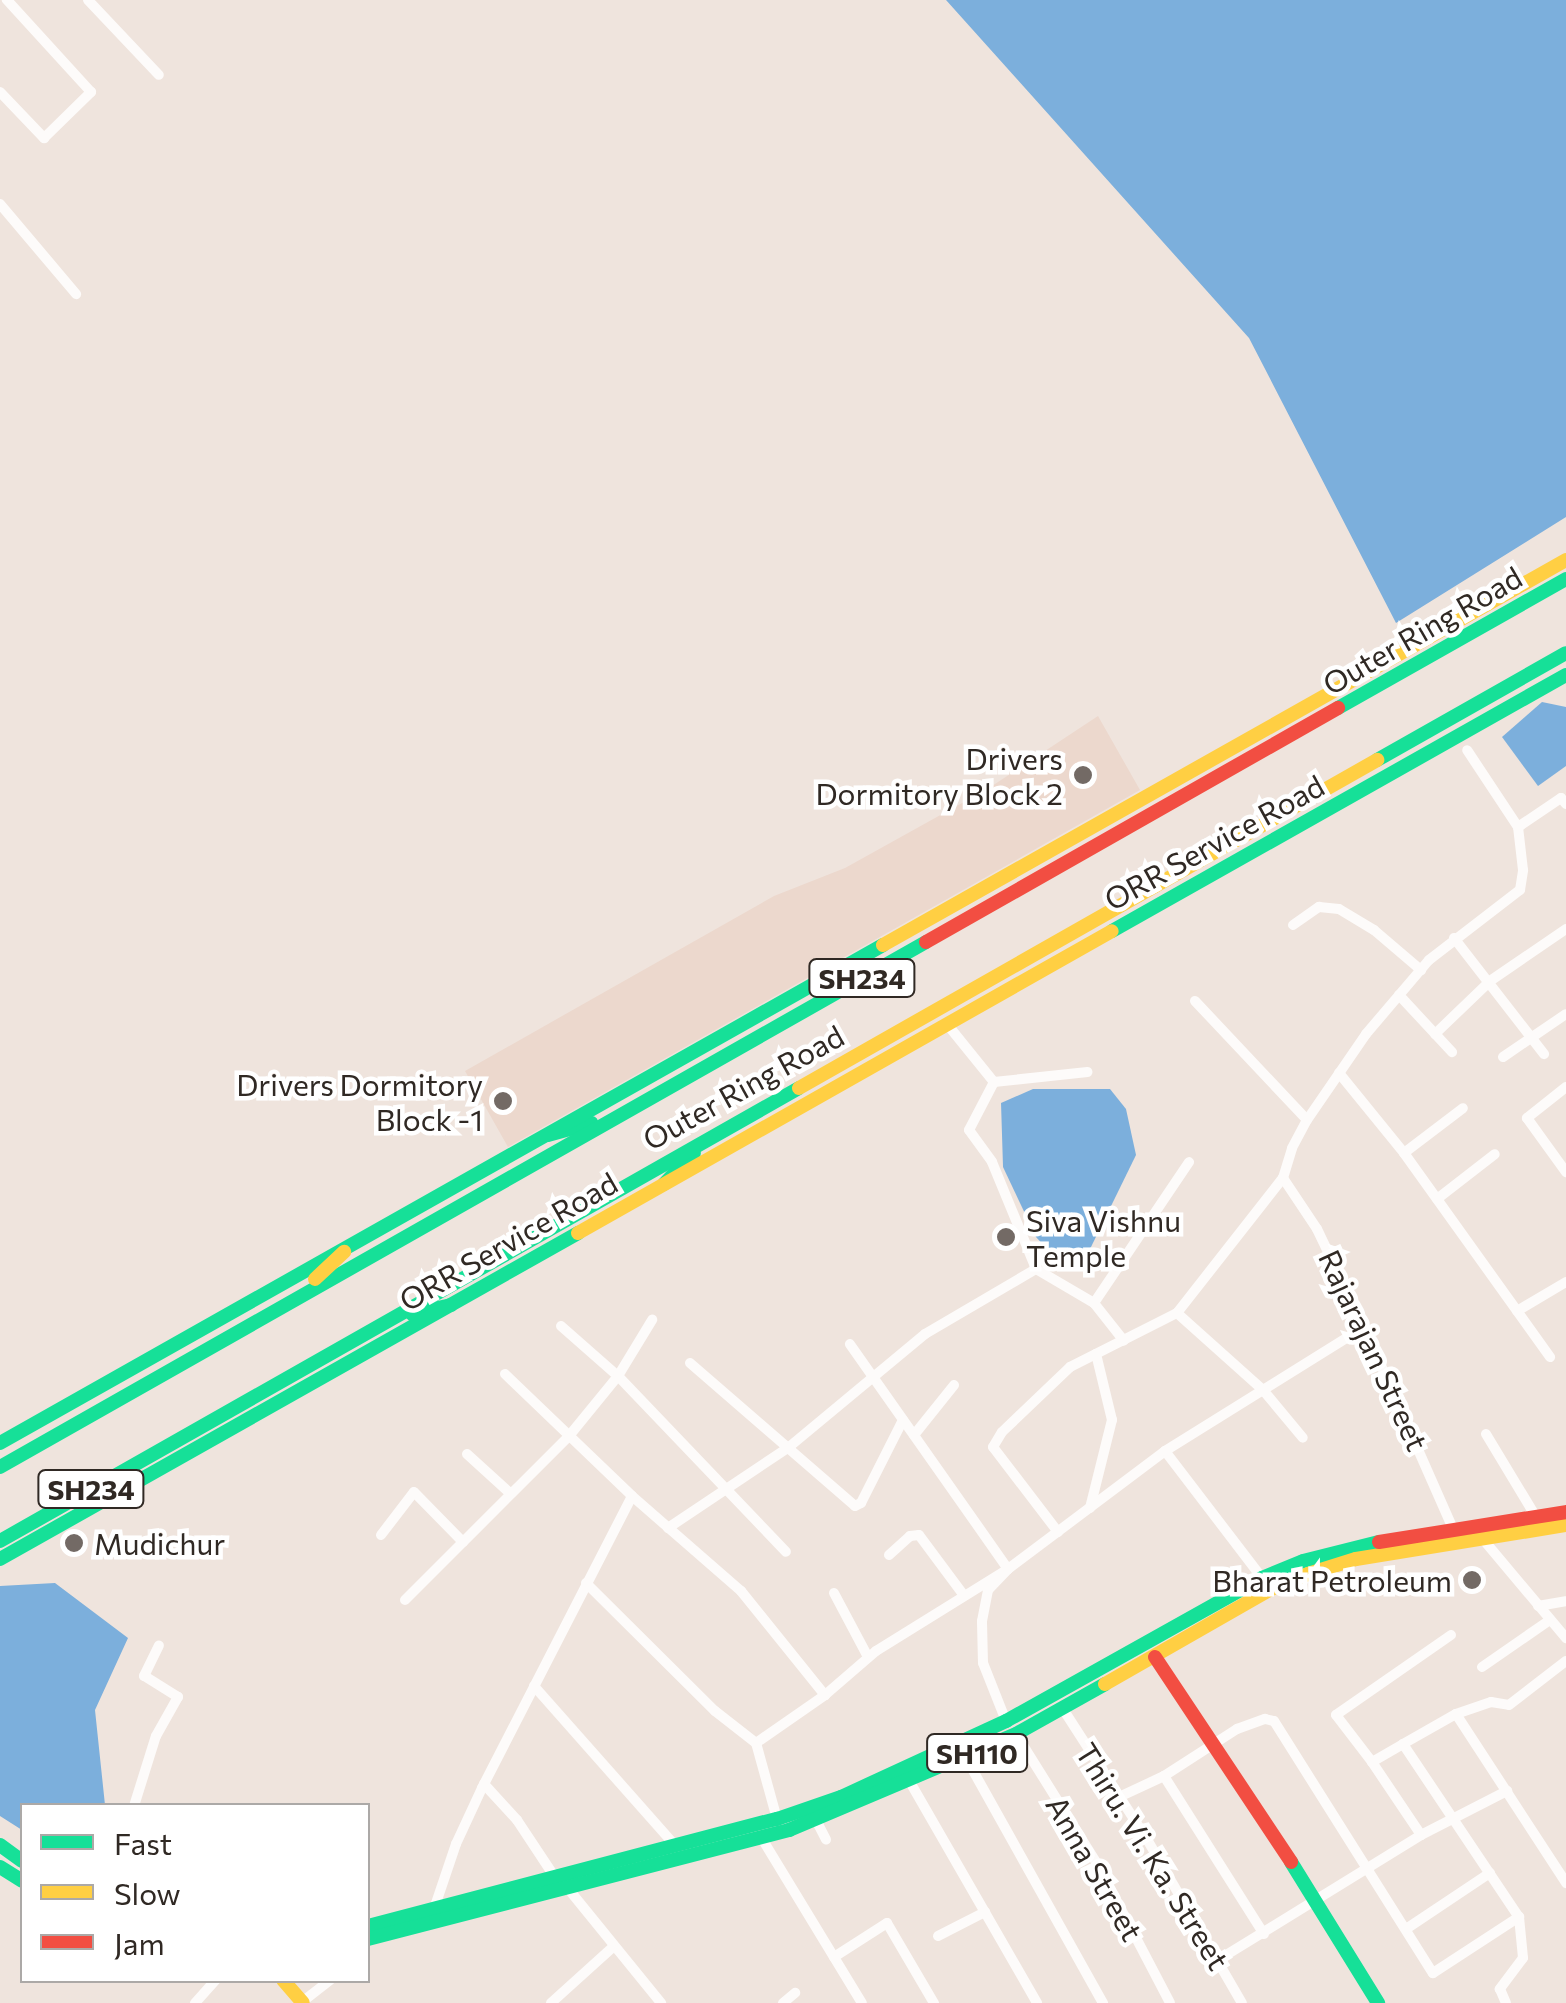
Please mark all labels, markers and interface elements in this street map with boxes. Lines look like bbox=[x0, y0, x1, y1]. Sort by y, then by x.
street label: Outer Ring Road bbox=[1316, 558, 1528, 702]
place label: Drivers Dormitory Block 2 bbox=[815, 740, 1063, 810]
marker: Drivers Dormitory Block 2 bbox=[1072, 764, 1094, 786]
street label: ORR Service Road bbox=[1098, 767, 1330, 917]
road number: SH234 bbox=[807, 955, 917, 1001]
street label: Outer Ring Road bbox=[636, 1017, 850, 1157]
place label: Drivers Dormitory Block -1 bbox=[236, 1066, 483, 1136]
marker: Drivers Dormitory Block -1 bbox=[492, 1090, 514, 1112]
street label: ORR Service Road bbox=[393, 1164, 623, 1318]
place label: Siva Vishnu Temple bbox=[1026, 1202, 1181, 1272]
marker: Siva Vishnu Temple bbox=[995, 1226, 1017, 1248]
street label: Rajarajan Street bbox=[1312, 1244, 1436, 1456]
road number: SH234 bbox=[36, 1466, 146, 1512]
place label: Mudichur bbox=[94, 1525, 225, 1561]
marker: Mudichur bbox=[63, 1532, 85, 1554]
place label: Bharat Petroleum bbox=[1212, 1562, 1452, 1598]
marker: Bharat Petroleum bbox=[1461, 1569, 1483, 1591]
road number: SH110 bbox=[924, 1730, 1030, 1776]
street label: Thiru. Vi. Ka. Street bbox=[1069, 1736, 1237, 1976]
street label: Anna Street bbox=[1039, 1789, 1151, 1947]
legend bbox=[20, 1803, 370, 1983]
text: Fast bbox=[114, 1824, 172, 1861]
text: Slow bbox=[114, 1874, 181, 1911]
text: Jam bbox=[114, 1924, 165, 1961]

